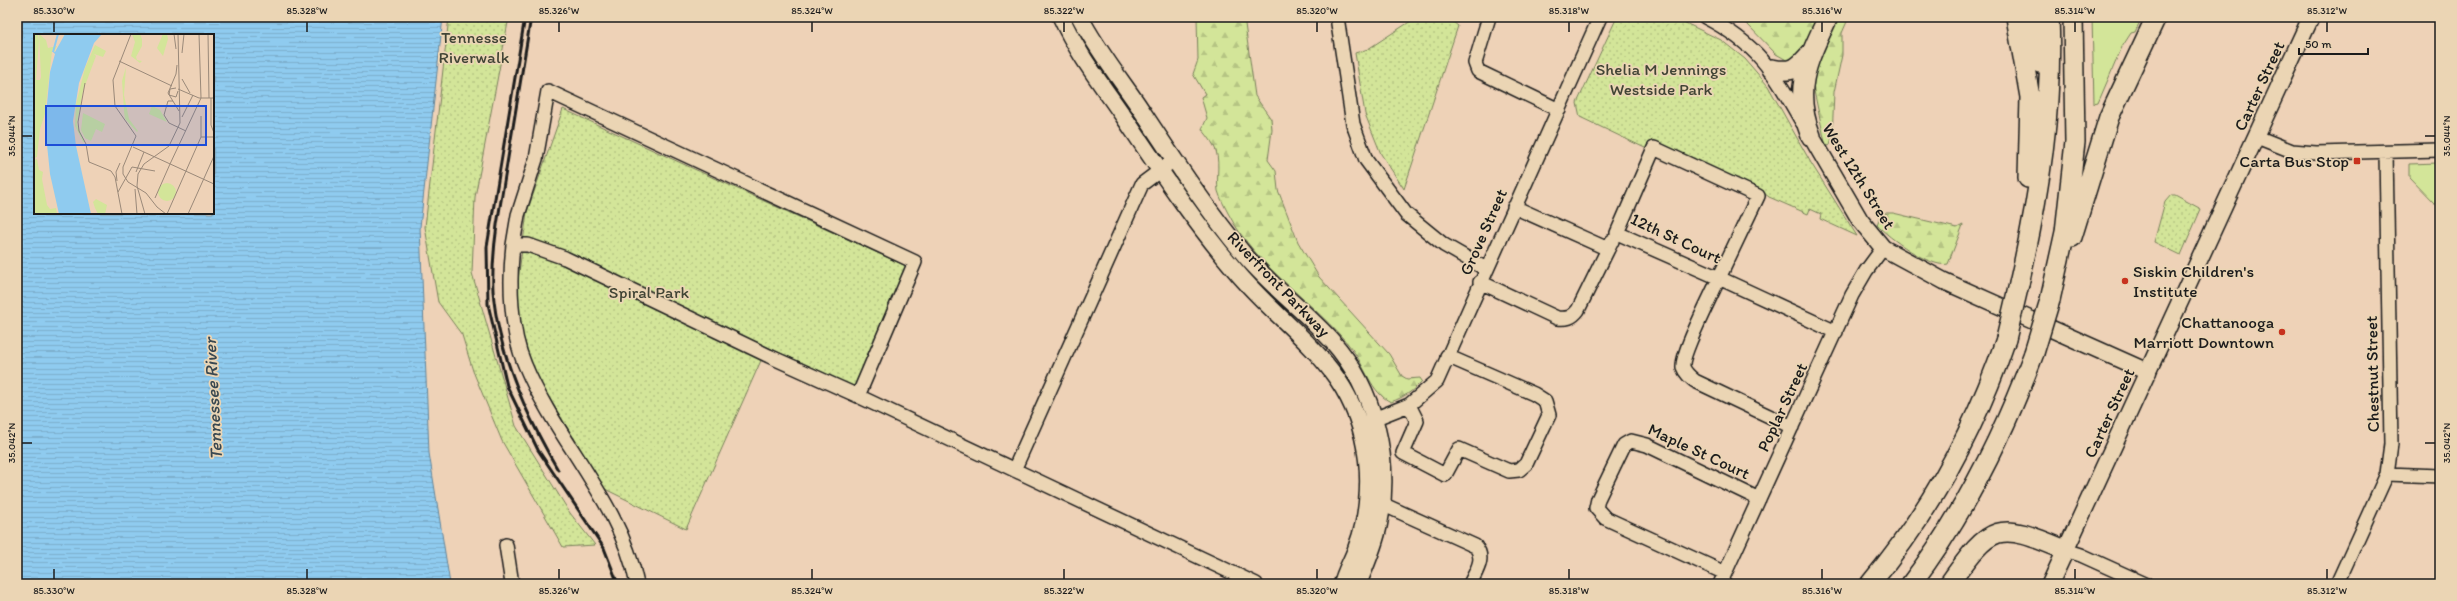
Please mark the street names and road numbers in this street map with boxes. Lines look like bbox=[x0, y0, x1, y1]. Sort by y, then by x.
street label: Carter Street bbox=[2230, 38, 2288, 134]
street label: West 12th Street bbox=[1818, 119, 1900, 233]
street label: Grove Street bbox=[1455, 185, 1511, 278]
street label: 12th St Court bbox=[1628, 208, 1725, 268]
street label: Riverfront Parkway bbox=[1223, 227, 1335, 341]
street label: Chestnut Street bbox=[2361, 315, 2383, 432]
street label: Poplar Street bbox=[1753, 359, 1811, 455]
street label: Carter Street bbox=[2080, 365, 2138, 461]
street label: Maple St Court bbox=[1645, 419, 1754, 484]

